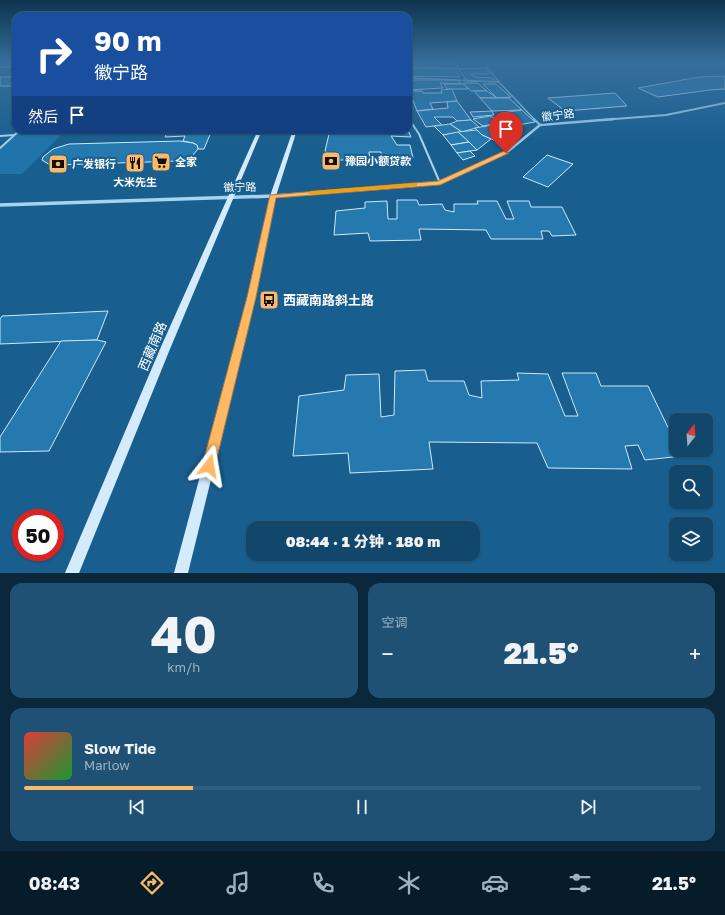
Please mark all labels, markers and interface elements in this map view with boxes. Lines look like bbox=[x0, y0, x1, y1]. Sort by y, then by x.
text: 90 m bbox=[94, 24, 161, 57]
icon: right bbox=[28, 28, 80, 80]
text: 徽宁路 bbox=[94, 61, 148, 83]
icon: arrive bbox=[66, 104, 88, 126]
street label: 徽宁路 bbox=[541, 106, 575, 123]
text: 然后 bbox=[28, 107, 58, 125]
pin bbox=[489, 112, 523, 153]
icon: arrive bbox=[495, 118, 517, 140]
bank icon: 豫园小额贷款 bbox=[320, 150, 342, 172]
supermarket icon: 全家 bbox=[150, 151, 172, 173]
restaurant icon: 大米先生 bbox=[124, 152, 146, 174]
bank icon: 广发银行 bbox=[47, 153, 69, 175]
place label: 豫园小额贷款 bbox=[345, 154, 412, 167]
place label: 全家 bbox=[175, 155, 197, 168]
place label: 广发银行 bbox=[72, 157, 116, 170]
place label: 大米先生 bbox=[113, 175, 157, 188]
street label: 徽宁路 bbox=[223, 180, 257, 193]
bus stop icon: 西藏南路斜土路 bbox=[258, 289, 280, 311]
place label: 西藏南路斜土路 bbox=[283, 292, 374, 308]
street label: 西藏南路 bbox=[134, 319, 170, 373]
north arrow bbox=[669, 413, 713, 457]
map controls bbox=[669, 413, 713, 561]
position arrow bbox=[188, 445, 230, 487]
button: search bbox=[669, 465, 713, 509]
speed limit sign: 50 bbox=[12, 509, 64, 561]
button: layers bbox=[669, 517, 713, 561]
text: 08:44 · 1 分钟 · 180 m bbox=[286, 532, 440, 550]
text: 40 bbox=[151, 602, 217, 664]
text: 空调 bbox=[382, 614, 408, 630]
text: 21.5° bbox=[504, 635, 579, 671]
text: − bbox=[382, 640, 394, 667]
text: + bbox=[689, 640, 701, 667]
text: km/h bbox=[167, 659, 200, 675]
text: Slow Tide bbox=[84, 739, 156, 757]
text: Marlow bbox=[84, 757, 130, 773]
icon: previous bbox=[126, 796, 148, 818]
icon: pause bbox=[351, 796, 373, 818]
icon: next bbox=[577, 796, 599, 818]
icon: directions bbox=[138, 869, 166, 897]
icon: music bbox=[224, 869, 252, 897]
icon: phone bbox=[309, 869, 337, 897]
icon: climate bbox=[395, 869, 423, 897]
icon: car bbox=[481, 869, 509, 897]
icon: filters bbox=[566, 869, 594, 897]
text: 08:43 bbox=[29, 872, 80, 894]
text: 21.5° bbox=[652, 872, 696, 894]

